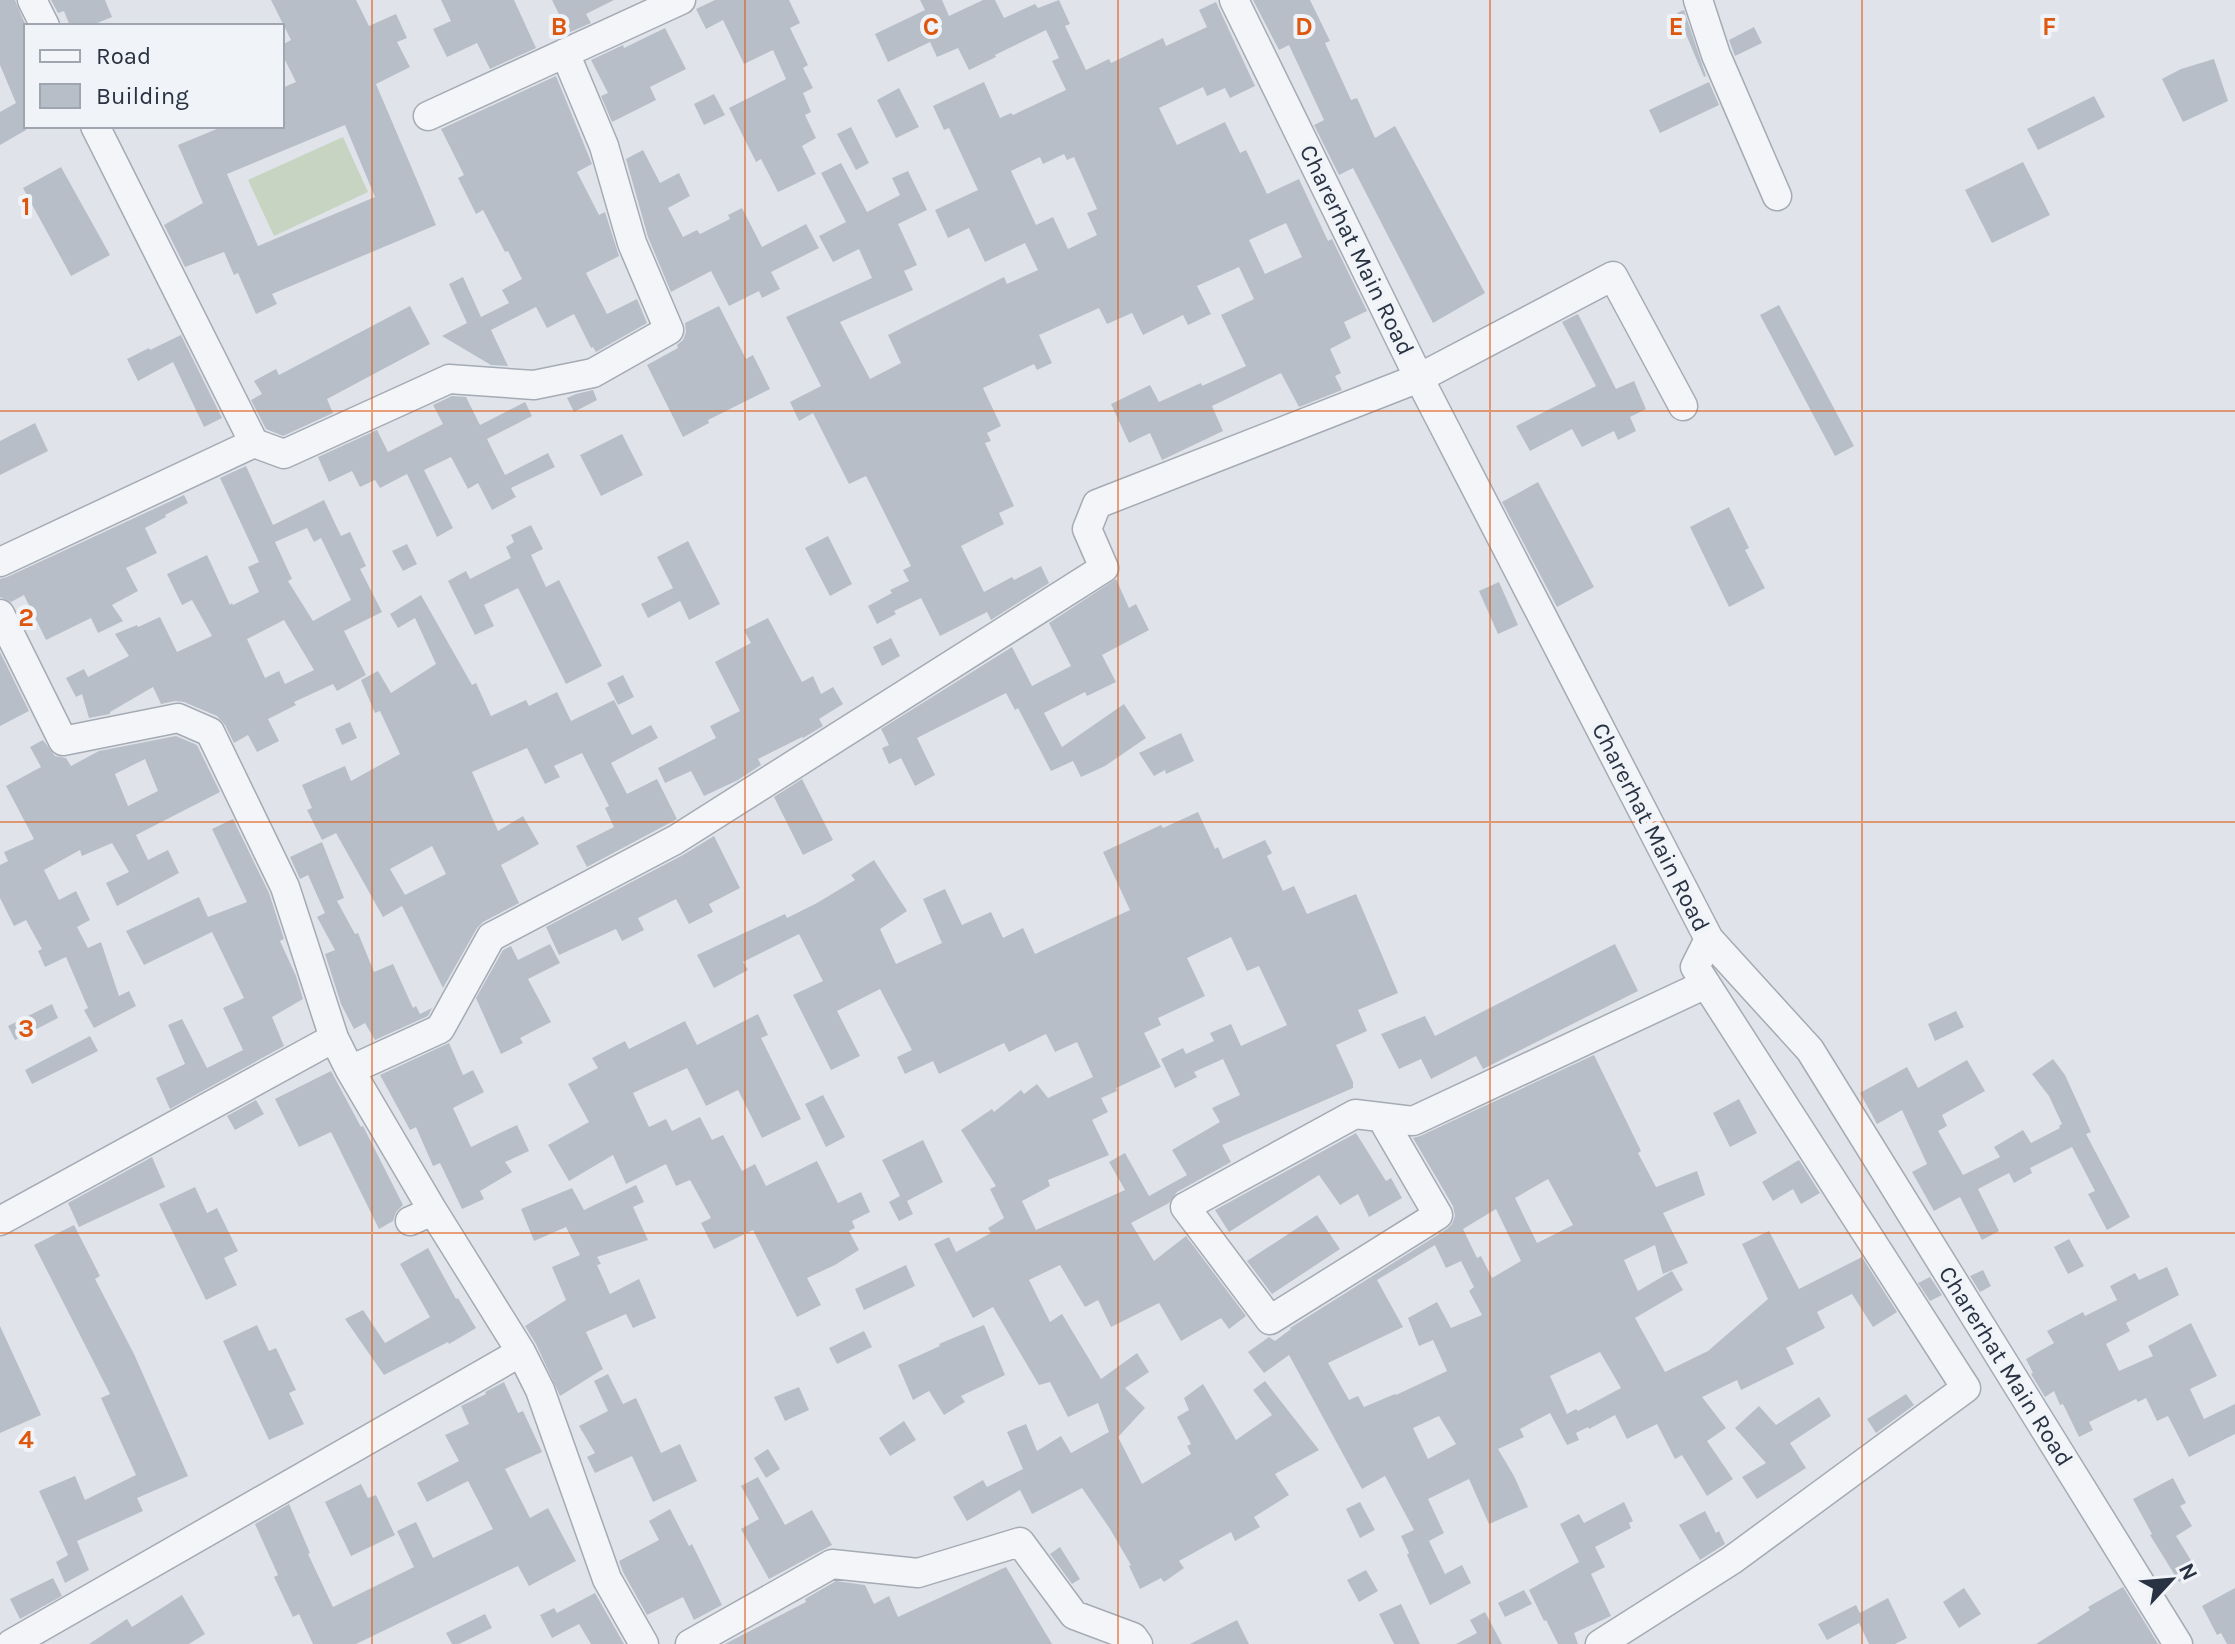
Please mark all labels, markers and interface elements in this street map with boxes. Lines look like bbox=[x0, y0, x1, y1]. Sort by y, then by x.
text: B bbox=[551, 11, 567, 42]
text: C bbox=[923, 11, 939, 42]
text: D bbox=[1295, 11, 1313, 42]
text: E bbox=[1668, 11, 1684, 42]
text: F bbox=[2042, 11, 2056, 42]
legend bbox=[24, 24, 284, 128]
text: Road bbox=[96, 42, 151, 70]
text: Building bbox=[96, 82, 189, 110]
street label: Charerhat Main Road bbox=[1294, 140, 1420, 360]
text: 1 bbox=[21, 191, 31, 222]
text: 2 bbox=[18, 602, 34, 633]
street label: Charerhat Main Road bbox=[1586, 718, 1716, 936]
text: 3 bbox=[18, 1013, 34, 1044]
street label: Charerhat Main Road bbox=[1933, 1261, 2079, 1471]
text: 4 bbox=[18, 1424, 34, 1455]
north arrow bbox=[2131, 1540, 2211, 1620]
text: N bbox=[2173, 1559, 2203, 1584]

